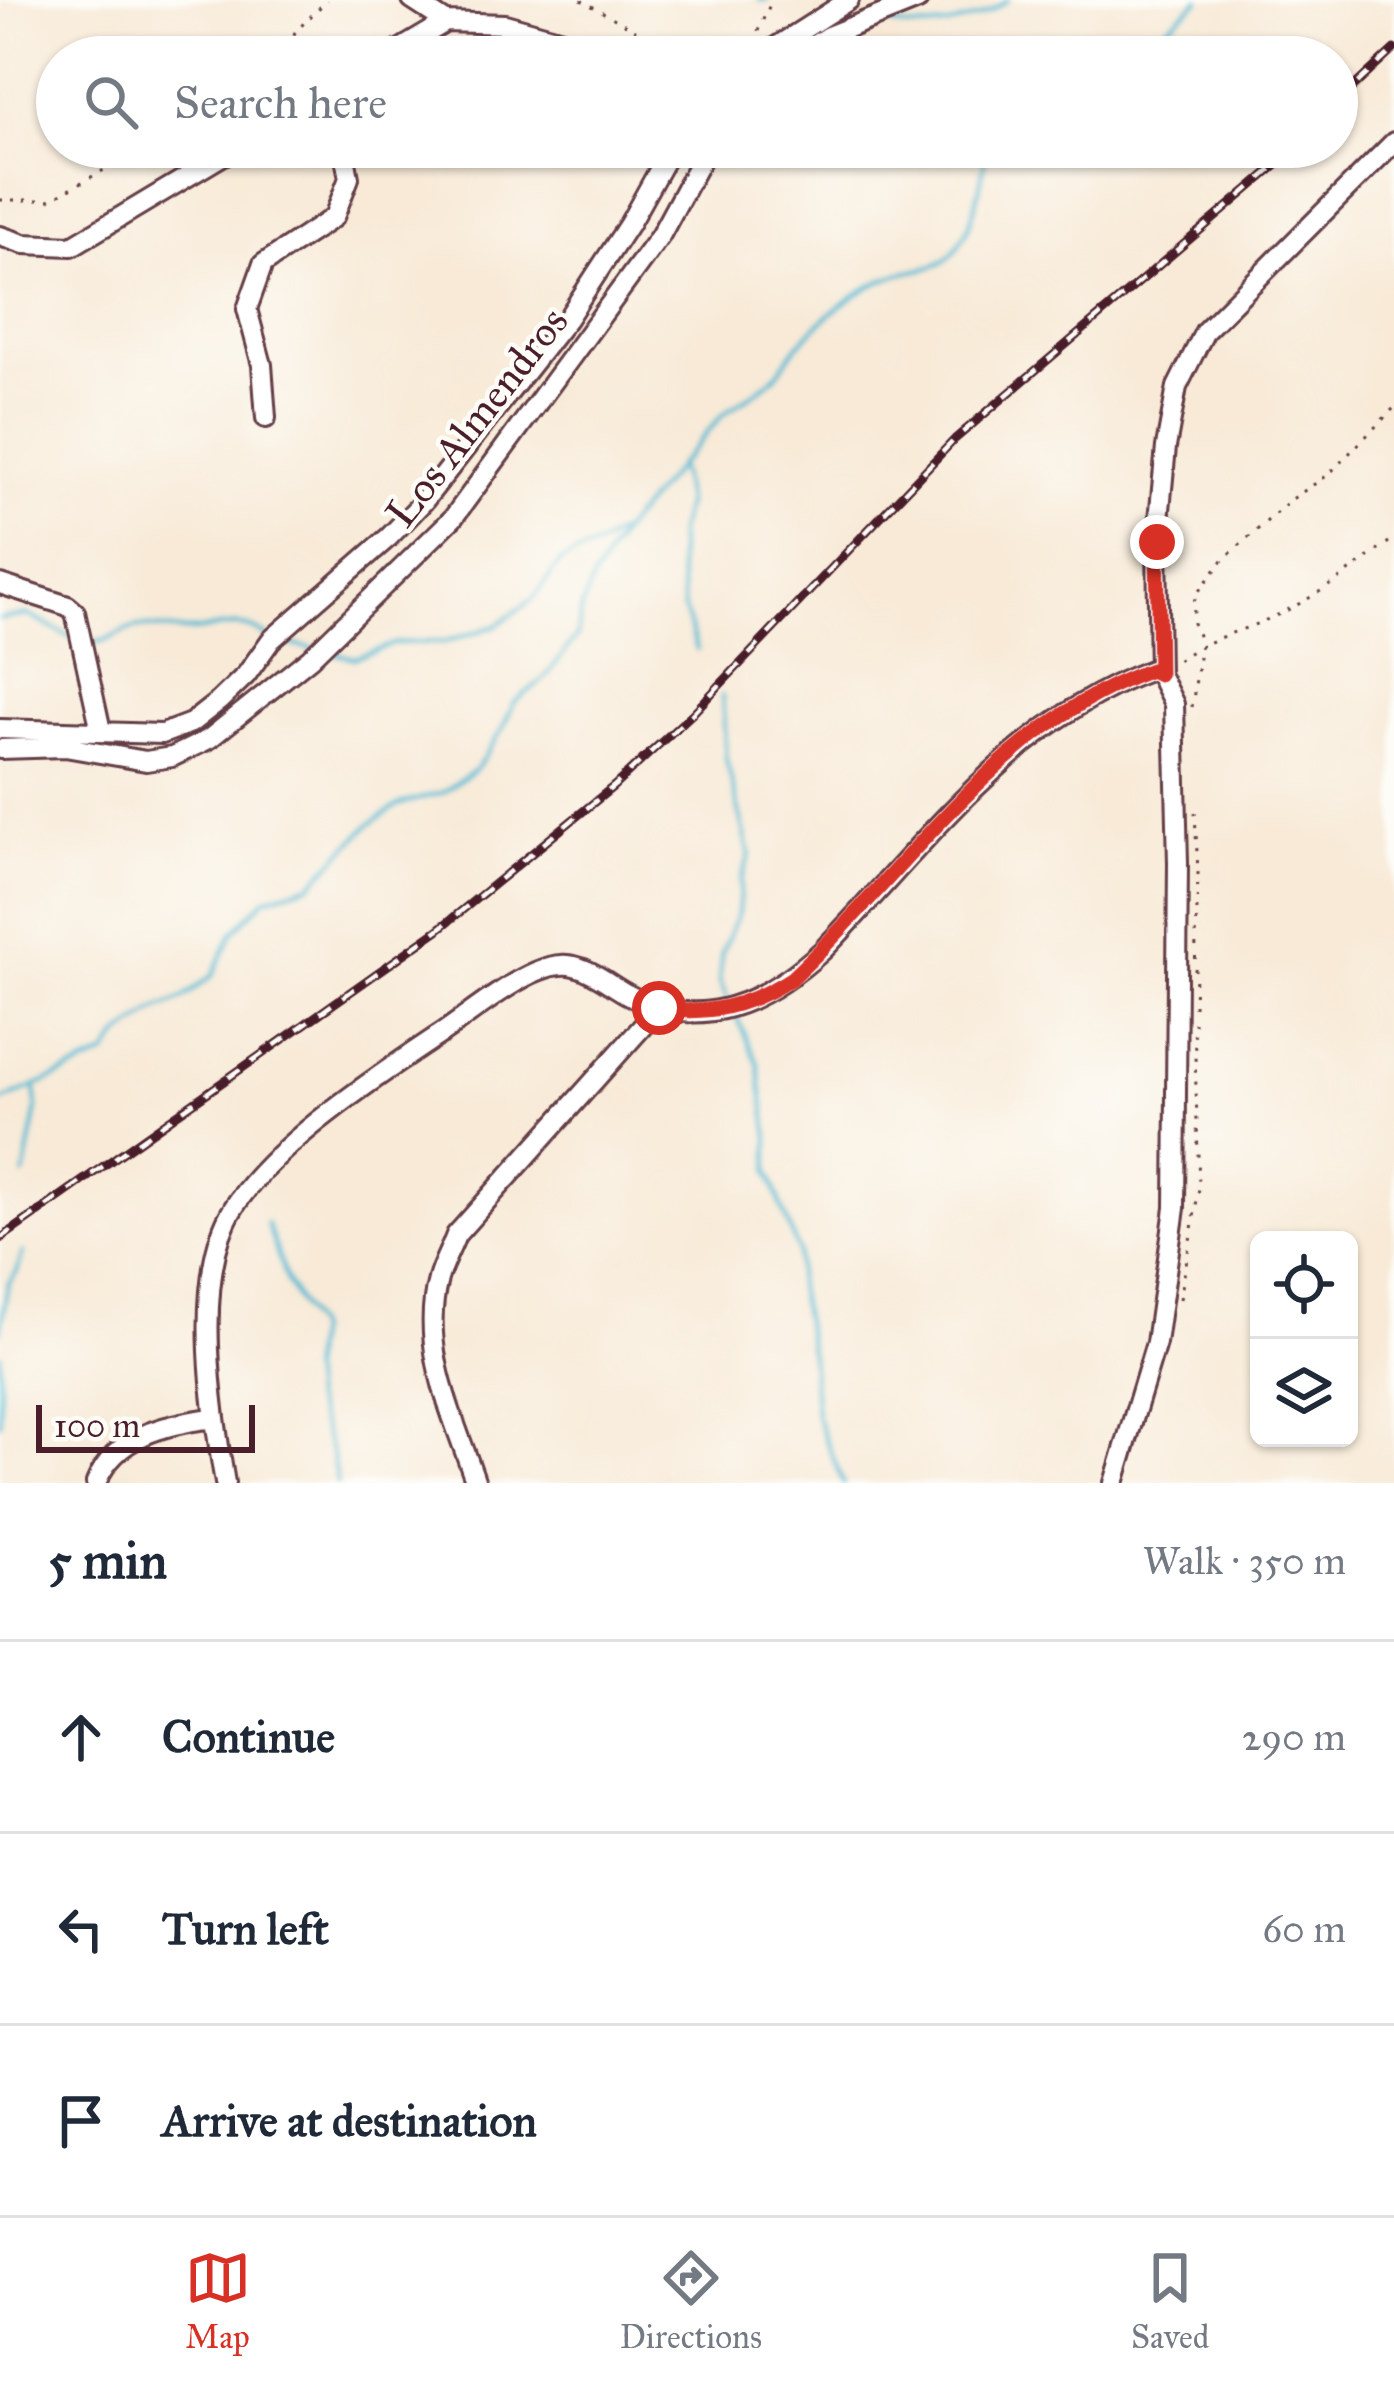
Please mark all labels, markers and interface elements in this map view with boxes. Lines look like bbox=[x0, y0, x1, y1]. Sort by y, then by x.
search box bbox=[36, 36, 1358, 168]
icon: search bbox=[78, 69, 144, 135]
text: Search here bbox=[174, 75, 387, 130]
street label: Los Almendros bbox=[375, 296, 579, 538]
route end bbox=[1130, 515, 1184, 569]
route start bbox=[632, 981, 686, 1035]
map controls bbox=[1250, 1231, 1358, 1447]
button: locate bbox=[1250, 1231, 1358, 1339]
button: layers bbox=[1250, 1339, 1358, 1447]
scale bar bbox=[36, 1399, 255, 1452]
text: 100 m bbox=[54, 1406, 140, 1446]
text: 5 min bbox=[48, 1530, 167, 1592]
text: Walk · 350 m bbox=[1143, 1537, 1346, 1585]
icon: ahead bbox=[48, 1704, 114, 1770]
text: Continue bbox=[162, 1709, 335, 1764]
text: 290 m bbox=[1242, 1713, 1346, 1761]
icon: left bbox=[48, 1896, 114, 1962]
text: Turn left bbox=[162, 1901, 329, 1956]
text: 60 m bbox=[1262, 1905, 1346, 1953]
icon: arrive bbox=[48, 2088, 114, 2154]
text: Arrive at destination bbox=[162, 2093, 537, 2148]
tab: Map bbox=[185, 2245, 251, 2357]
tab: Directions bbox=[620, 2245, 762, 2357]
tab: Saved bbox=[1131, 2245, 1209, 2357]

